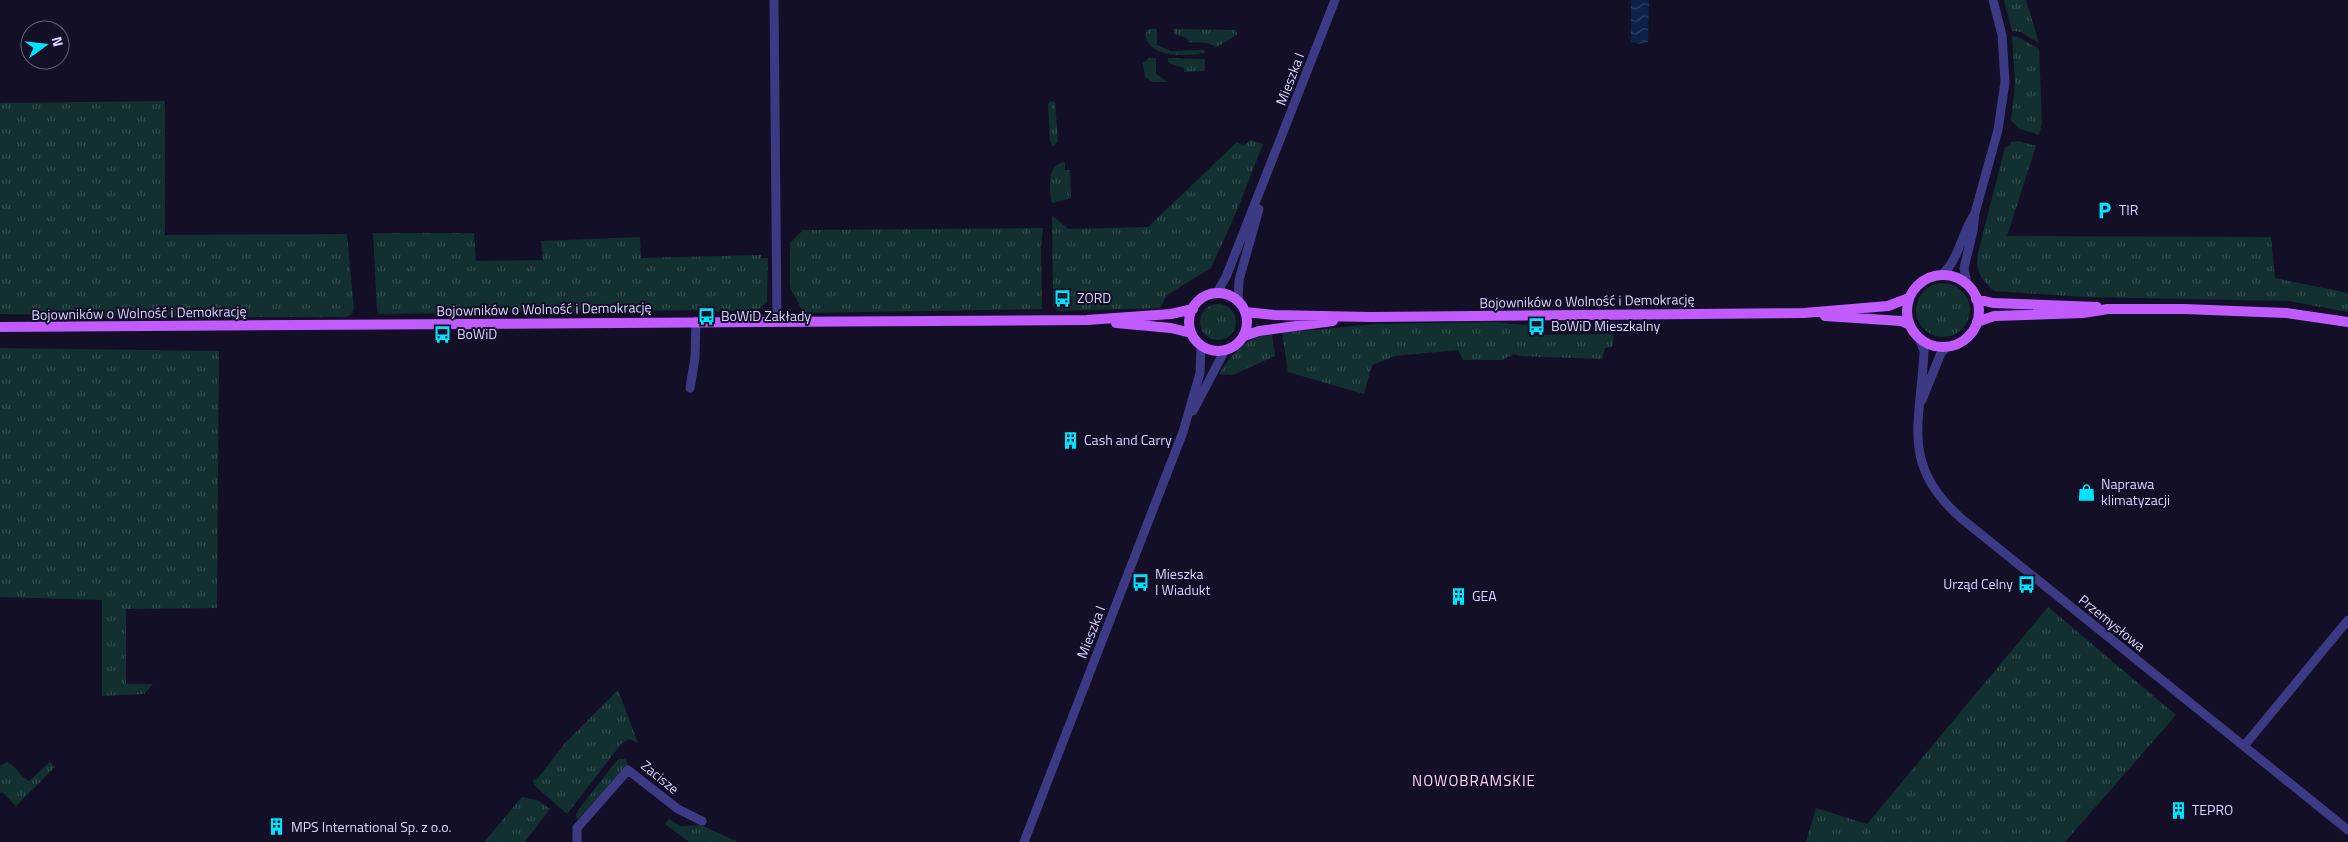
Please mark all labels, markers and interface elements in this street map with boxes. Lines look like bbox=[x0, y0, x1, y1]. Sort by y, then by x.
north arrow bbox=[20, 20, 70, 70]
text: N bbox=[47, 34, 69, 49]
street label: Mieszka I bbox=[1270, 49, 1309, 108]
place label: TIR bbox=[2119, 199, 2138, 220]
parking icon: TIR bbox=[2095, 200, 2115, 220]
place label: ZORD bbox=[1077, 287, 1111, 308]
bus stop icon: ZORD bbox=[1053, 288, 1073, 308]
street label: Bojowników o Wolność i Demokrację bbox=[1479, 288, 1695, 313]
street label: Bojowników o Wolność i Demokrację bbox=[436, 296, 652, 321]
street label: Bojowników o Wolność i Demokrację bbox=[31, 300, 247, 325]
place label: BoWiD Zakłady bbox=[721, 305, 811, 326]
bus stop icon: BoWiD Zakłady bbox=[697, 306, 717, 326]
place label: BoWiD Mieszkalny bbox=[1551, 315, 1660, 336]
bus stop icon: BoWiD Mieszkalny bbox=[1527, 316, 1547, 336]
place label: BoWiD bbox=[457, 323, 497, 344]
bus stop icon: BoWiD bbox=[433, 324, 453, 344]
place label: Cash and Carry bbox=[1084, 429, 1172, 450]
building icon: Cash and Carry bbox=[1060, 430, 1080, 450]
place label: Naprawa klimatyzacji bbox=[2101, 473, 2170, 510]
shop icon: Naprawa klimatyzacji bbox=[2077, 482, 2097, 502]
place label: Mieszka I Wiadukt bbox=[1155, 563, 1211, 600]
bus stop icon: Mieszka I Wiadukt bbox=[1131, 572, 1151, 592]
place label: Urząd Celny bbox=[1943, 573, 2013, 594]
bus stop icon: Urząd Celny bbox=[2017, 574, 2037, 594]
place label: GEA bbox=[1472, 585, 1497, 606]
building icon: GEA bbox=[1448, 586, 1468, 606]
street label: Przemysłowa bbox=[2074, 589, 2150, 656]
street label: Mieszka I bbox=[1071, 602, 1110, 661]
street label: Zacisze bbox=[637, 755, 684, 798]
district label: NOWOBRAMSKIE bbox=[1412, 769, 1536, 792]
place label: TEPRO bbox=[2192, 799, 2233, 820]
building icon: TEPRO bbox=[2168, 800, 2188, 820]
place label: MPS International Sp. z o.o. bbox=[291, 816, 452, 837]
building icon: MPS International Sp. z o.o. bbox=[267, 817, 287, 837]

